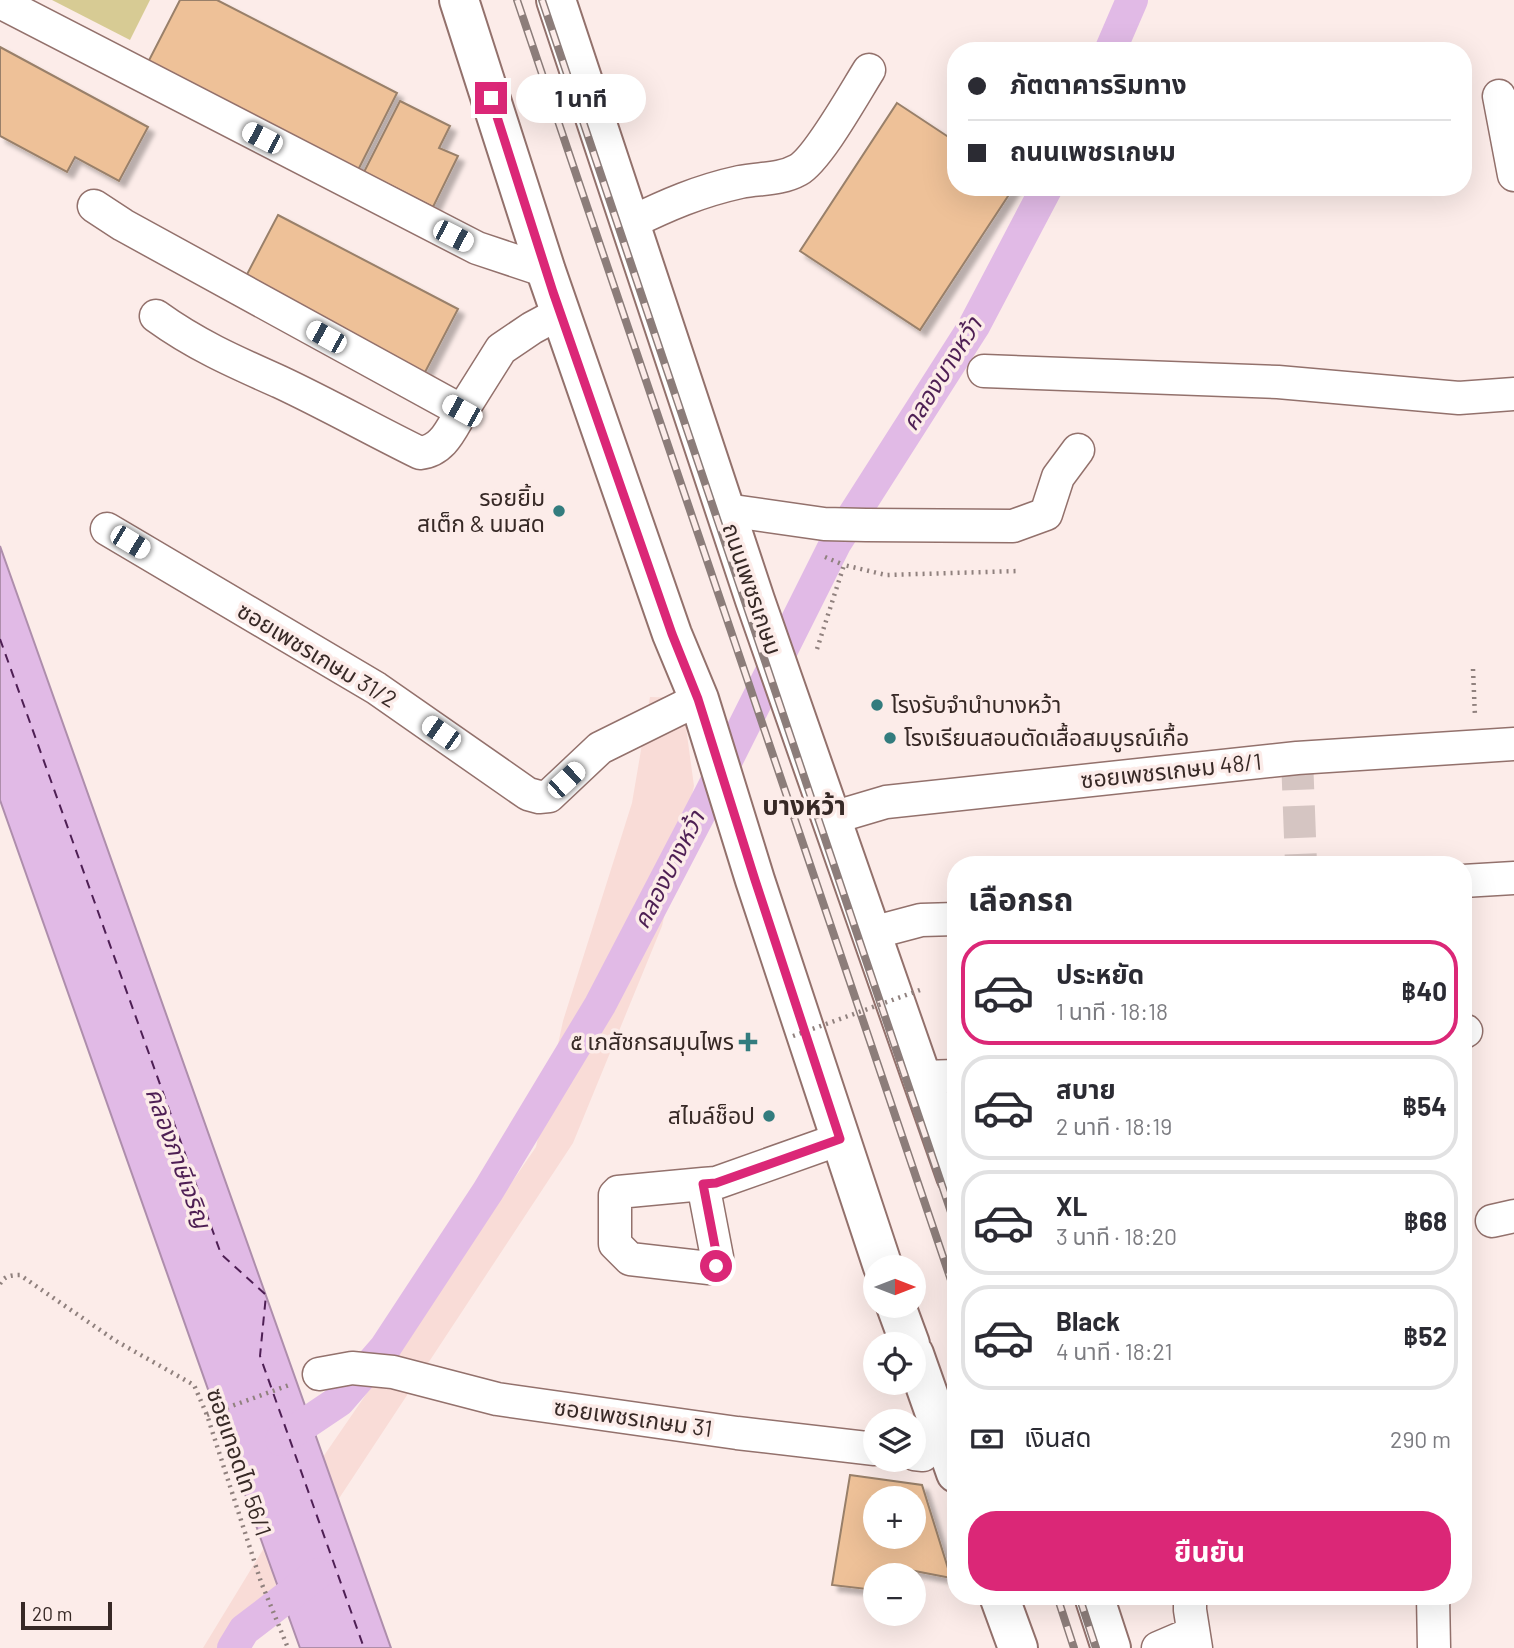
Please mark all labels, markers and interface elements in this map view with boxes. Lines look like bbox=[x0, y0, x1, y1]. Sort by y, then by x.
text: ภัตตาคารริมทาง bbox=[1010, 68, 1187, 99]
callout: 1 นาที bbox=[516, 74, 645, 122]
route end bbox=[475, 82, 507, 114]
text: 1 นาที bbox=[555, 84, 607, 112]
car bbox=[239, 119, 286, 157]
text: ถนนเพชรเกษม bbox=[1010, 135, 1176, 166]
car bbox=[430, 217, 477, 255]
water label: คลองบางหว้า bbox=[895, 310, 988, 435]
car bbox=[303, 318, 350, 356]
car bbox=[439, 392, 486, 430]
place label: รอยยิ้ม สเต็ก & นมสด bbox=[417, 483, 545, 537]
marker: รอยยิ้ม สเต็ก & นมสด bbox=[551, 503, 567, 519]
street label: ถนนเพชรเกษม bbox=[717, 519, 789, 658]
car bbox=[107, 522, 154, 562]
street label: ซอยเพชรเกษม 31/2 bbox=[233, 595, 402, 713]
place label: โรงรับจำนำบางหว้า bbox=[891, 690, 1061, 718]
marker: โรงรับจำนำบางหว้า bbox=[869, 697, 885, 713]
car bbox=[418, 712, 465, 754]
place label: โรงเรียนสอนตัดเสื้อสมบูรณ์เกื้อ bbox=[904, 722, 1189, 753]
marker: โรงเรียนสอนตัดเสื้อสมบูรณ์เกื้อ bbox=[882, 730, 898, 746]
street label: ซอยเพชรเกษม 48/1 bbox=[1079, 747, 1263, 793]
car bbox=[544, 758, 589, 802]
district label: บางหว้า bbox=[762, 789, 846, 820]
water label: คลองบางหว้า bbox=[626, 805, 710, 933]
text: เลือกรถ bbox=[968, 879, 1073, 917]
text: ประหยัด bbox=[1056, 958, 1144, 989]
icon: car bbox=[972, 961, 1035, 1024]
text: ฿40 bbox=[1401, 975, 1447, 1006]
text: 1 นาที · 18:18 bbox=[1056, 997, 1168, 1025]
place label: ๕ เภสัชกรสมุนไพร bbox=[570, 1027, 734, 1056]
marker: ๕ เภสัชกรสมุนไพร bbox=[740, 1034, 756, 1050]
text: สบาย bbox=[1056, 1073, 1116, 1104]
icon: car bbox=[972, 1076, 1035, 1139]
water label: คลองภาษีเจริญ bbox=[141, 1083, 219, 1233]
text: ฿54 bbox=[1402, 1090, 1447, 1121]
place label: สไมล์ช็อป bbox=[668, 1101, 755, 1129]
marker: สไมล์ช็อป bbox=[761, 1108, 777, 1124]
text: 2 นาที · 18:19 bbox=[1056, 1112, 1172, 1140]
text: XL bbox=[1056, 1190, 1087, 1221]
icon: car bbox=[972, 1191, 1035, 1254]
text: ฿68 bbox=[1404, 1205, 1447, 1236]
text: 3 นาที · 18:20 bbox=[1056, 1222, 1177, 1250]
route start bbox=[700, 1250, 732, 1282]
north arrow bbox=[863, 1255, 926, 1318]
map controls bbox=[863, 1255, 926, 1626]
text: Black bbox=[1056, 1305, 1120, 1336]
icon: car bbox=[972, 1306, 1035, 1369]
text: ฿52 bbox=[1403, 1320, 1447, 1351]
button: locate bbox=[863, 1332, 926, 1395]
text: 4 นาที · 18:21 bbox=[1056, 1337, 1173, 1365]
street label: ซอยเทอดไท 56/1 bbox=[202, 1384, 278, 1539]
street label: ซอยเพชรเกษม 31 bbox=[552, 1392, 714, 1442]
button: layers bbox=[863, 1409, 926, 1472]
icon: cash bbox=[968, 1420, 1006, 1458]
text: เงินสด bbox=[1024, 1421, 1091, 1452]
text: 290 m bbox=[1390, 1425, 1451, 1453]
button: + bbox=[863, 1486, 926, 1549]
button: ยืนยัน bbox=[968, 1511, 1451, 1591]
button: − bbox=[863, 1563, 926, 1626]
scale bar bbox=[21, 1599, 112, 1631]
text: 20 m bbox=[32, 1602, 72, 1625]

